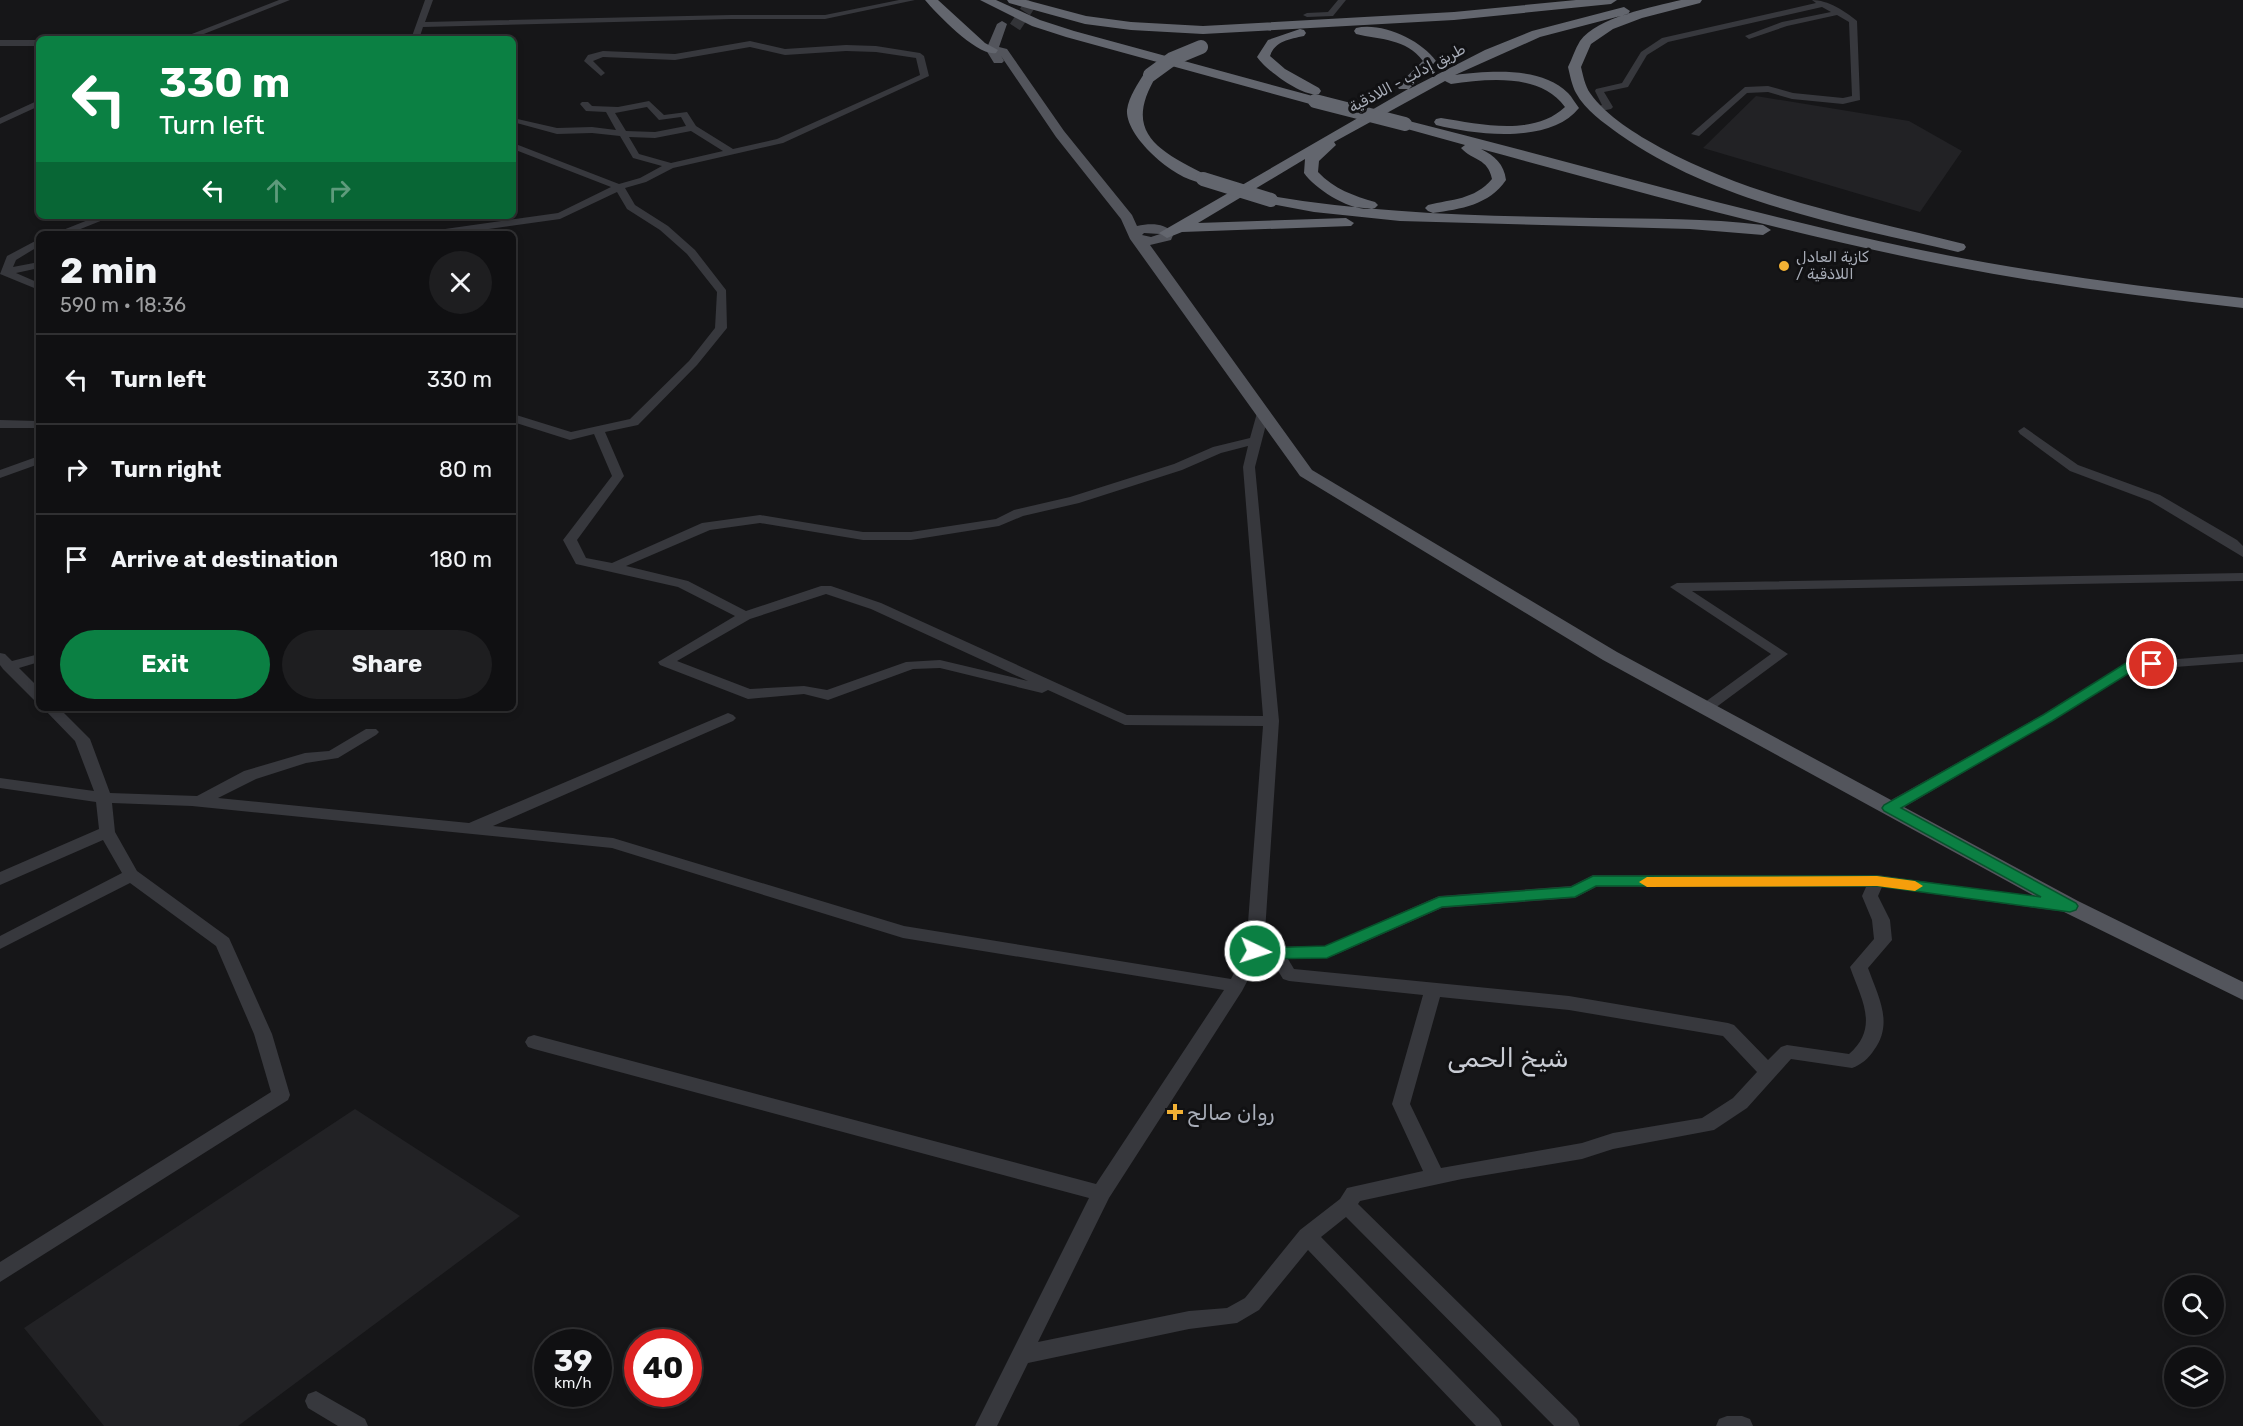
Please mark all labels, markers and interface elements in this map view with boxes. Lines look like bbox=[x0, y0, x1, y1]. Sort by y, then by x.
street label: طريق إدلب - اللاذقية bbox=[1346, 40, 1468, 116]
text: 330 m bbox=[159, 58, 290, 108]
icon: left bbox=[60, 60, 138, 138]
text: Turn left bbox=[159, 109, 264, 141]
icon: left bbox=[197, 174, 230, 207]
icon: ahead bbox=[260, 174, 293, 207]
icon: right bbox=[323, 174, 356, 207]
place label: كازية العادل / اللاذقية bbox=[1796, 248, 1869, 283]
text: 2 min bbox=[60, 249, 158, 292]
button: close bbox=[429, 251, 492, 314]
marker: كازية العادل / اللاذقية bbox=[1777, 259, 1791, 273]
text: 590 m · 18:36 bbox=[60, 293, 186, 317]
icon: left bbox=[60, 363, 93, 396]
text: Turn left bbox=[111, 366, 206, 393]
text: 330 m bbox=[427, 366, 492, 393]
icon: right bbox=[60, 453, 93, 486]
text: Turn right bbox=[111, 456, 221, 483]
text: 80 m bbox=[439, 456, 492, 483]
icon: arrive bbox=[60, 543, 93, 576]
text: Arrive at destination bbox=[111, 546, 338, 573]
text: 180 m bbox=[430, 546, 492, 573]
button: Exit bbox=[60, 630, 270, 699]
button: Share bbox=[282, 630, 492, 699]
pin bbox=[2126, 638, 2177, 689]
icon: arrive bbox=[2135, 647, 2168, 680]
position arrow bbox=[1223, 919, 1287, 983]
district label: شيخ الحمى bbox=[1447, 1043, 1569, 1077]
place label: روان صالح bbox=[1187, 1100, 1274, 1127]
marker: روان صالح bbox=[1168, 1105, 1182, 1119]
map controls bbox=[2164, 1275, 2224, 1407]
button: search bbox=[2164, 1275, 2224, 1335]
speed limit sign: 40 bbox=[624, 1329, 702, 1407]
text: 39 bbox=[554, 1343, 593, 1379]
button: layers bbox=[2164, 1347, 2224, 1407]
text: km/h bbox=[554, 1374, 592, 1392]

